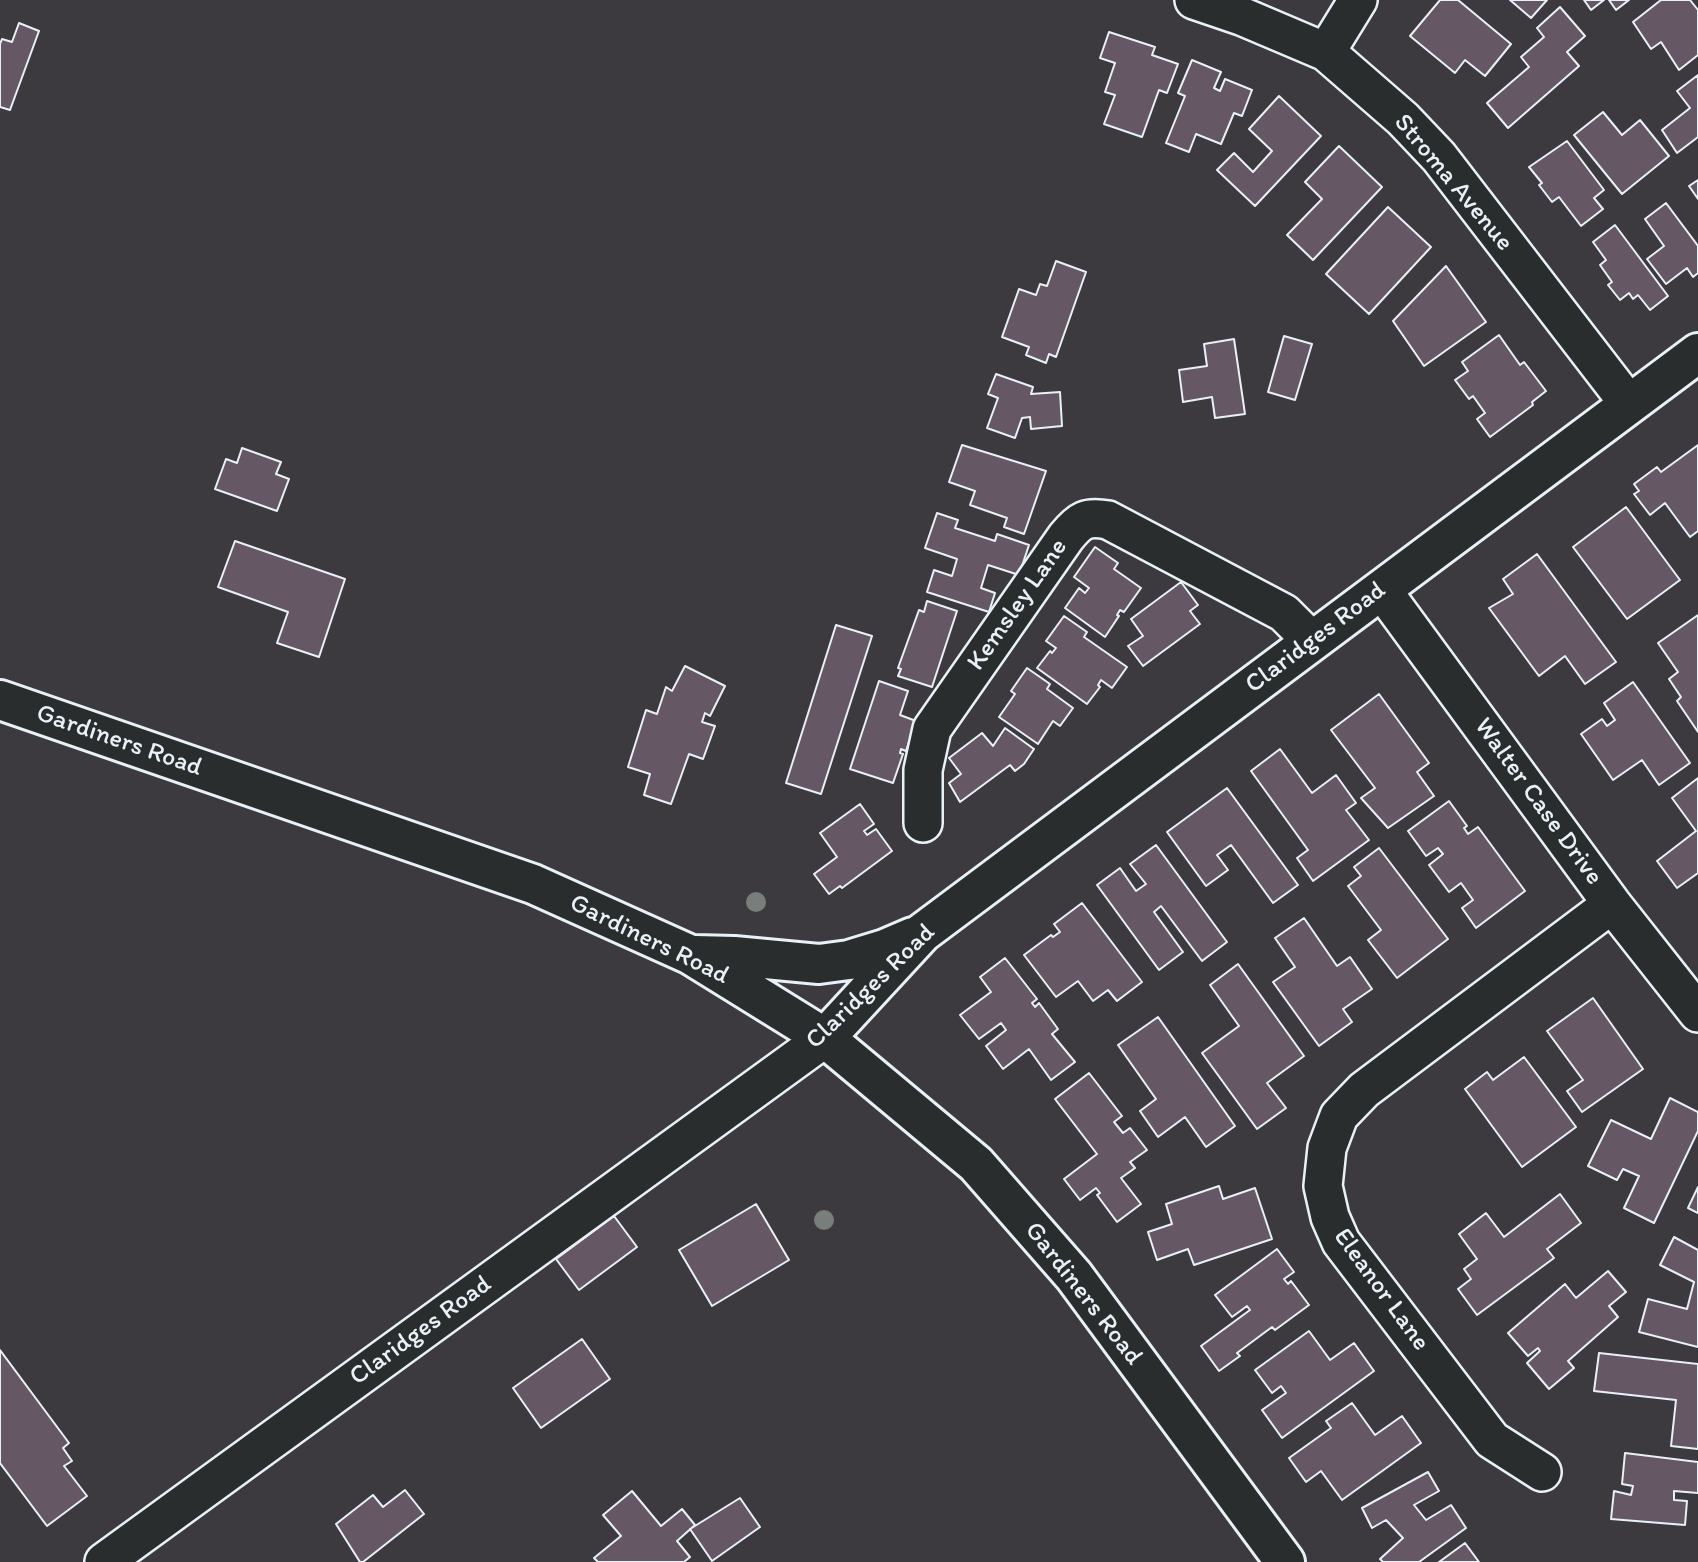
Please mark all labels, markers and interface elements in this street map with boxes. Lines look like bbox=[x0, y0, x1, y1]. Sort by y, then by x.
street label: Stroma Avenue bbox=[1387, 108, 1519, 258]
street label: Kemsley Lane bbox=[961, 533, 1075, 677]
street label: Claridges Road bbox=[1240, 575, 1392, 701]
street label: Gardiners Road bbox=[32, 698, 206, 784]
street label: Walter Case Drive bbox=[1467, 712, 1609, 892]
street label: Gardiners Road bbox=[564, 888, 734, 992]
street label: Claridges Road bbox=[800, 918, 942, 1056]
street label: Gardiners Road bbox=[1017, 1216, 1149, 1372]
street label: Eleanor Lane bbox=[1326, 1223, 1436, 1357]
street label: Claridges Road bbox=[344, 1269, 498, 1393]

